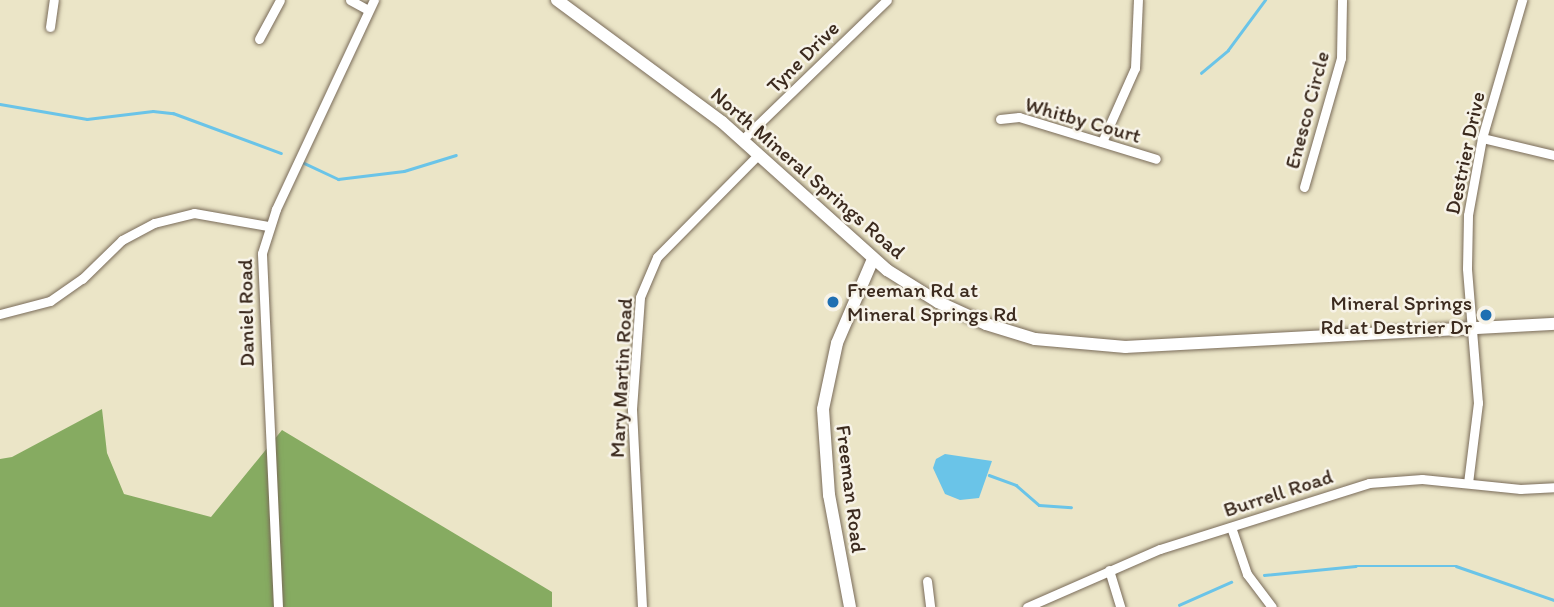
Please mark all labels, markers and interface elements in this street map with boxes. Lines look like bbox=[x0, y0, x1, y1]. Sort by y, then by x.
street label: Tyne Drive bbox=[761, 15, 845, 99]
street label: Enesco Circle bbox=[1279, 48, 1335, 172]
street label: North Mineral Springs Road bbox=[706, 82, 910, 264]
street label: Destrier Drive bbox=[1440, 89, 1490, 217]
street label: Whitby Court bbox=[1022, 91, 1144, 149]
street label: Daniel Road bbox=[232, 259, 260, 367]
place label: Freeman Rd at Mineral Springs Rd bbox=[847, 277, 1017, 327]
place label: Mineral Springs Rd at Destrier Dr bbox=[1319, 290, 1472, 340]
marker: Freeman Rd at Mineral Springs Rd bbox=[825, 294, 841, 310]
street label: Mary Martin Road bbox=[604, 297, 638, 459]
marker: Mineral Springs Rd at Destrier Dr bbox=[1478, 307, 1494, 323]
street label: Freeman Road bbox=[831, 424, 871, 554]
street label: Burrell Road bbox=[1220, 464, 1336, 522]

